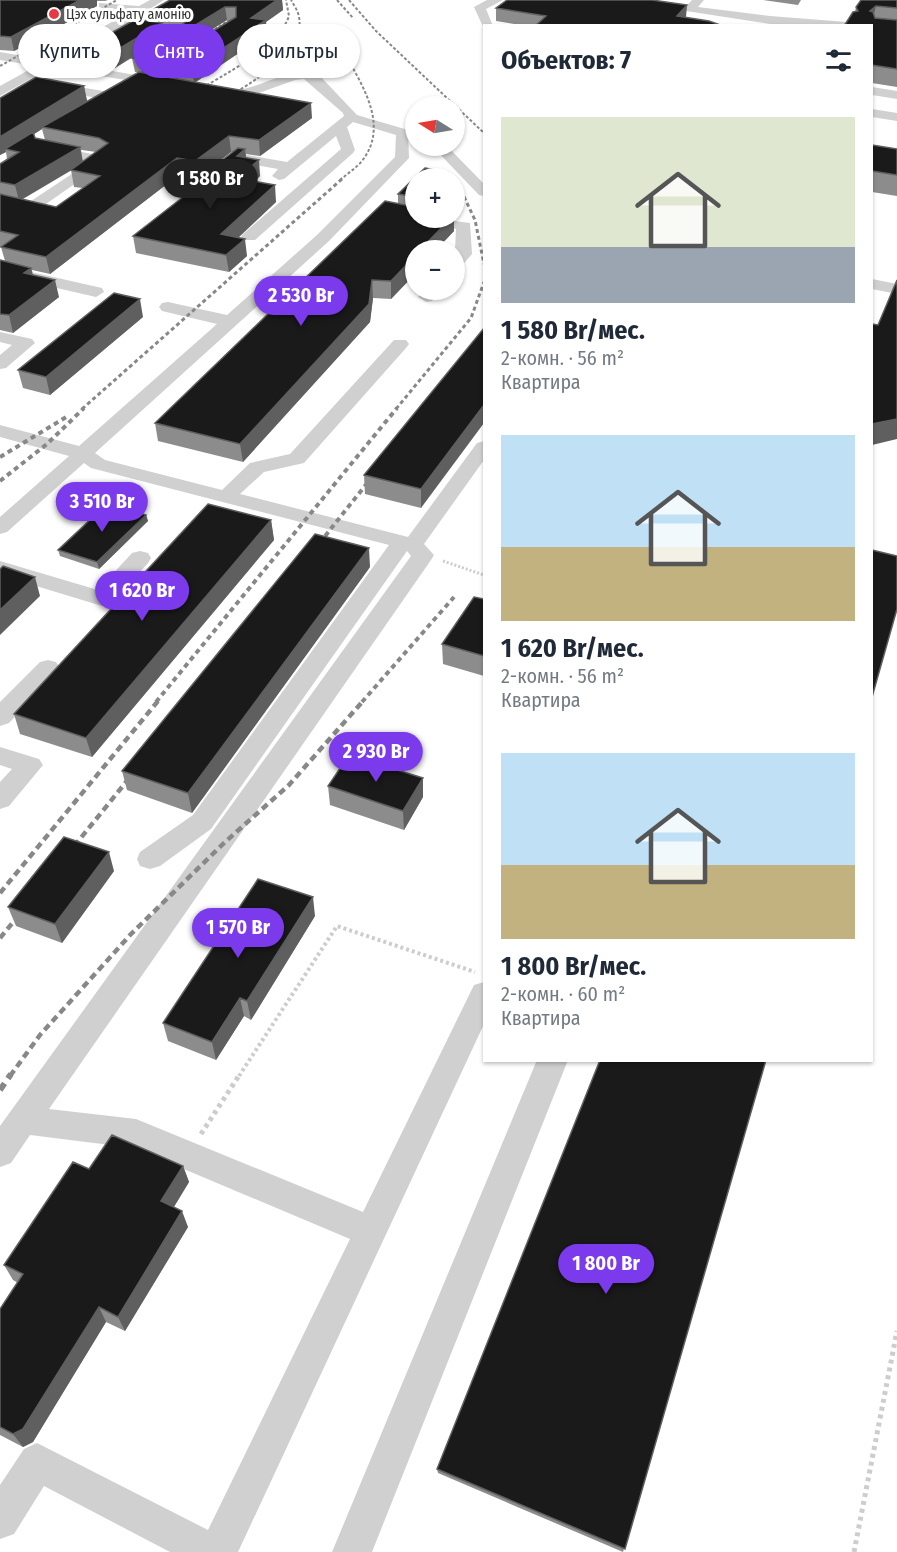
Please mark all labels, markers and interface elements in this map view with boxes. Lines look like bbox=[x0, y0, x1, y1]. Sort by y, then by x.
place label: Цэх сульфату амонію bbox=[66, 6, 191, 23]
marker: Цэх сульфату амонію bbox=[47, 7, 61, 21]
chip: Купить bbox=[18, 24, 121, 78]
chip: Снять bbox=[133, 24, 225, 78]
chip: Фильтры bbox=[237, 24, 360, 78]
icon: filters bbox=[822, 44, 855, 77]
text: Объектов: 7 bbox=[501, 45, 631, 76]
north arrow bbox=[405, 96, 465, 156]
map controls bbox=[405, 96, 465, 300]
icon: home bbox=[624, 156, 732, 264]
pin: 1 580 Br bbox=[148, 159, 272, 210]
text: 1 580 Br bbox=[177, 166, 243, 190]
button: + bbox=[405, 168, 465, 228]
button: − bbox=[405, 240, 465, 300]
pin: 2 530 Br bbox=[239, 276, 363, 327]
text: 2 530 Br bbox=[268, 283, 334, 307]
text: 1 580 Br/мес. bbox=[501, 315, 645, 346]
text: 2-комн. · 56 m² bbox=[501, 346, 624, 370]
text: Квартира bbox=[501, 370, 581, 394]
icon: home bbox=[624, 474, 732, 582]
pin: 3 510 Br bbox=[40, 482, 164, 533]
text: 3 510 Br bbox=[70, 489, 134, 513]
pin: 1 620 Br bbox=[80, 571, 204, 622]
text: 1 620 Br bbox=[109, 578, 175, 602]
text: 1 620 Br/мес. bbox=[501, 633, 644, 664]
text: 2-комн. · 56 m² bbox=[501, 664, 624, 688]
text: Квартира bbox=[501, 688, 581, 712]
pin: 2 930 Br bbox=[314, 732, 438, 783]
text: 2 930 Br bbox=[343, 739, 409, 763]
icon: home bbox=[624, 792, 732, 900]
pin: 1 570 Br bbox=[176, 908, 300, 959]
text: 1 570 Br bbox=[206, 915, 270, 939]
text: 1 800 Br/мес. bbox=[501, 951, 646, 982]
text: 2-комн. · 60 m² bbox=[501, 982, 625, 1006]
text: Квартира bbox=[501, 1006, 581, 1030]
pin: 1 800 Br bbox=[544, 1244, 668, 1295]
text: 1 800 Br bbox=[572, 1251, 640, 1275]

